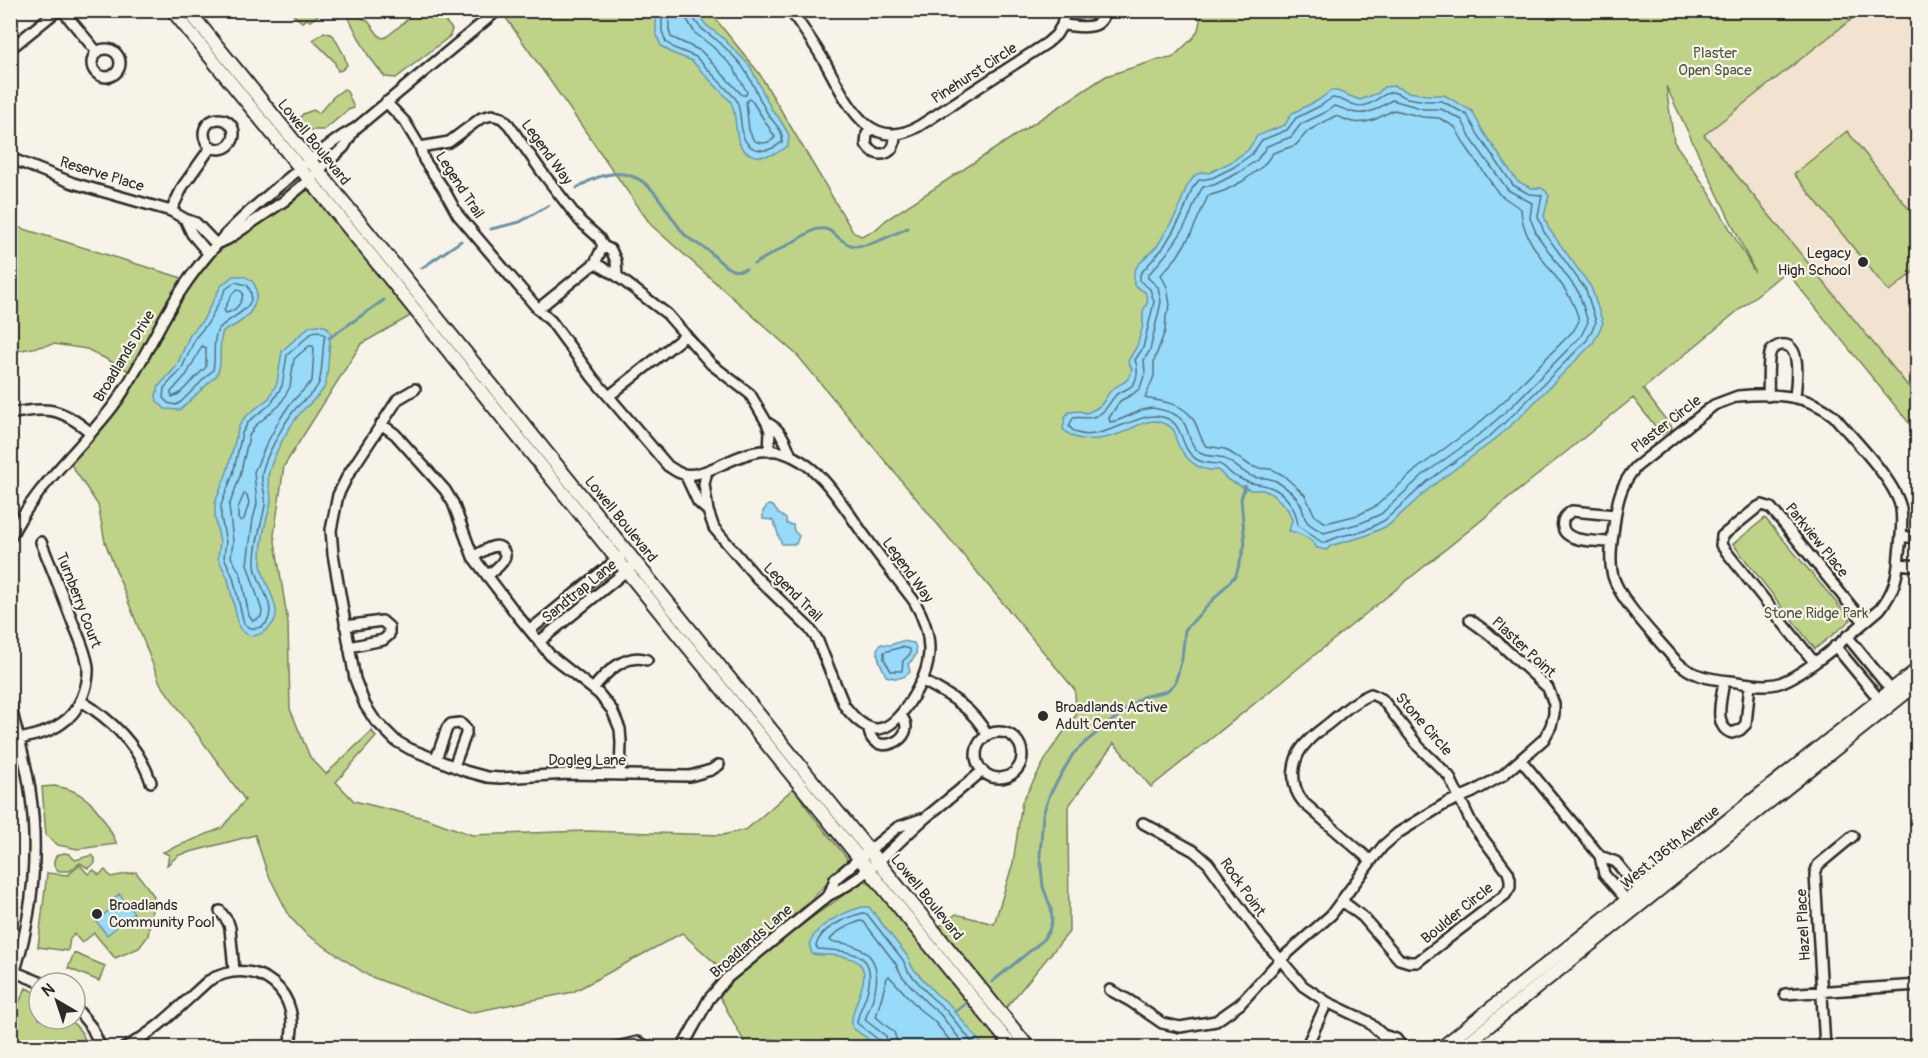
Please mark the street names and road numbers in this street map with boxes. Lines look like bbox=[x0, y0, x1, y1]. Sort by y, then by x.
street label: Pinehurst Circle bbox=[928, 38, 1021, 108]
street label: Lowell Boulevard bbox=[273, 95, 354, 189]
street label: Legend Way bbox=[517, 116, 577, 189]
street label: Legend Trail bbox=[431, 148, 488, 222]
street label: Reserve Place bbox=[58, 153, 147, 196]
street label: Broadlands Drive bbox=[90, 306, 160, 406]
street label: Plaster Circle bbox=[1628, 391, 1706, 458]
street label: Lowell Boulevard bbox=[580, 472, 661, 566]
street label: Parkview Place bbox=[1781, 499, 1853, 582]
street label: Legend Way bbox=[878, 534, 938, 607]
street label: Turnberry Court bbox=[52, 550, 106, 651]
street label: Sandtrap Lane bbox=[538, 555, 621, 627]
street label: Legend Trail bbox=[759, 559, 826, 626]
street label: Plaster Point bbox=[1488, 613, 1560, 683]
street label: Stone Circle bbox=[1391, 689, 1457, 760]
street label: Dogleg Lane bbox=[548, 751, 626, 770]
street label: West 136th Avenue bbox=[1617, 801, 1724, 893]
street label: Lowell Boulevard bbox=[886, 850, 967, 944]
street label: Rock Point bbox=[1216, 854, 1270, 921]
street label: Boulder Circle bbox=[1418, 878, 1498, 948]
street label: Hazel Place bbox=[1792, 888, 1815, 962]
street label: Broadlands Lane bbox=[706, 900, 797, 982]

